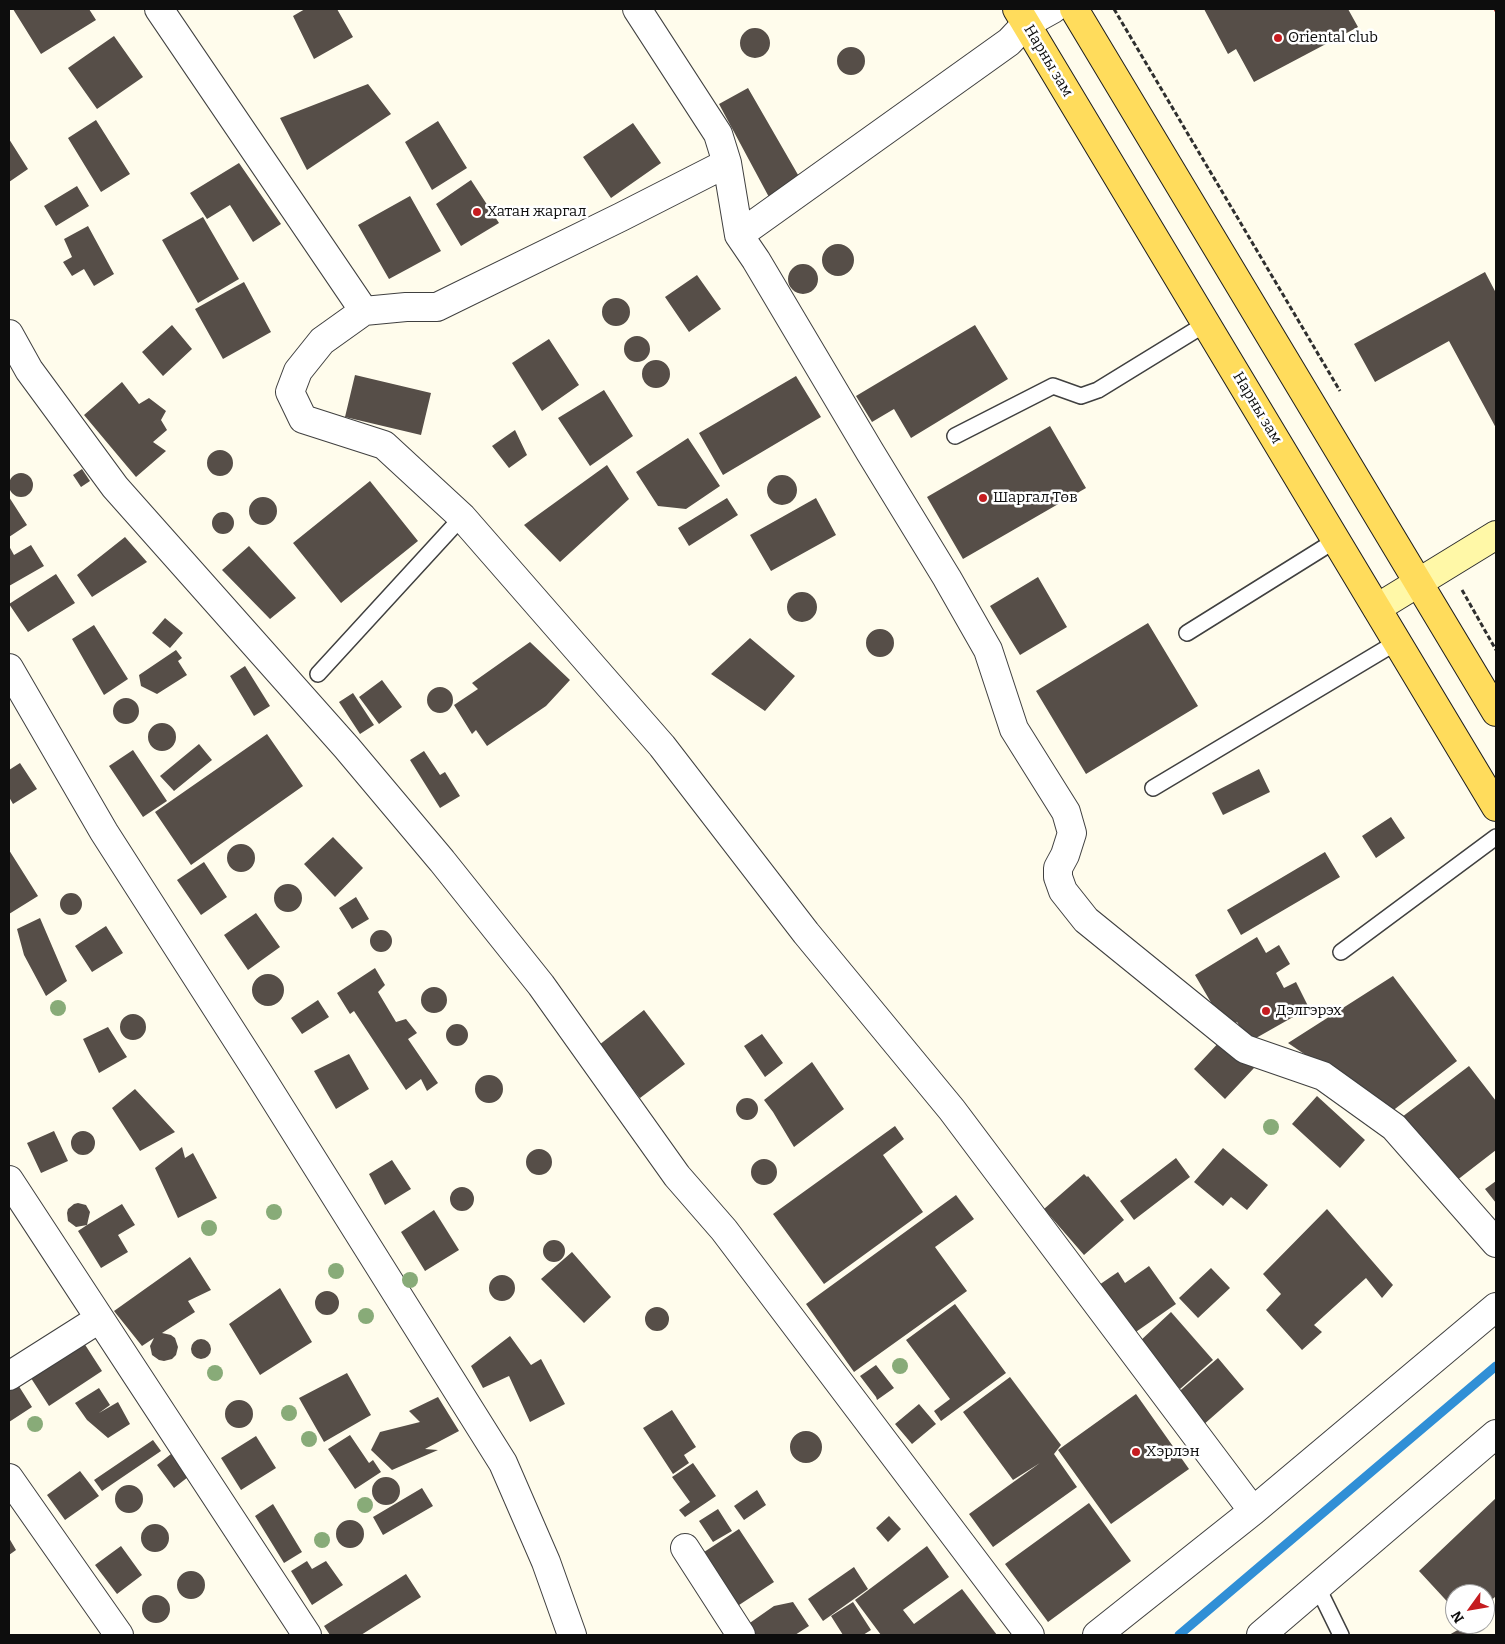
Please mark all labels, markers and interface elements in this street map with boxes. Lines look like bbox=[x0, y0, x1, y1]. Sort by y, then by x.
street label: Нарны зам bbox=[1020, 22, 1076, 100]
place label: Oriental club bbox=[1288, 29, 1378, 47]
marker: Oriental club bbox=[1272, 32, 1284, 44]
place label: Хатан жаргал bbox=[487, 203, 586, 221]
marker: Хатан жаргал bbox=[471, 206, 483, 218]
street label: Нарны зам bbox=[1229, 369, 1285, 447]
place label: Шаргал Төв bbox=[993, 489, 1078, 507]
marker: Шаргал Төв bbox=[977, 492, 989, 504]
place label: Дэлгэрэх bbox=[1276, 1002, 1342, 1020]
marker: Дэлгэрэх bbox=[1260, 1005, 1272, 1017]
place label: Хэрлэн bbox=[1146, 1443, 1200, 1461]
marker: Хэрлэн bbox=[1130, 1446, 1142, 1458]
north arrow bbox=[1445, 1584, 1495, 1634]
text: N bbox=[1448, 1608, 1468, 1626]

